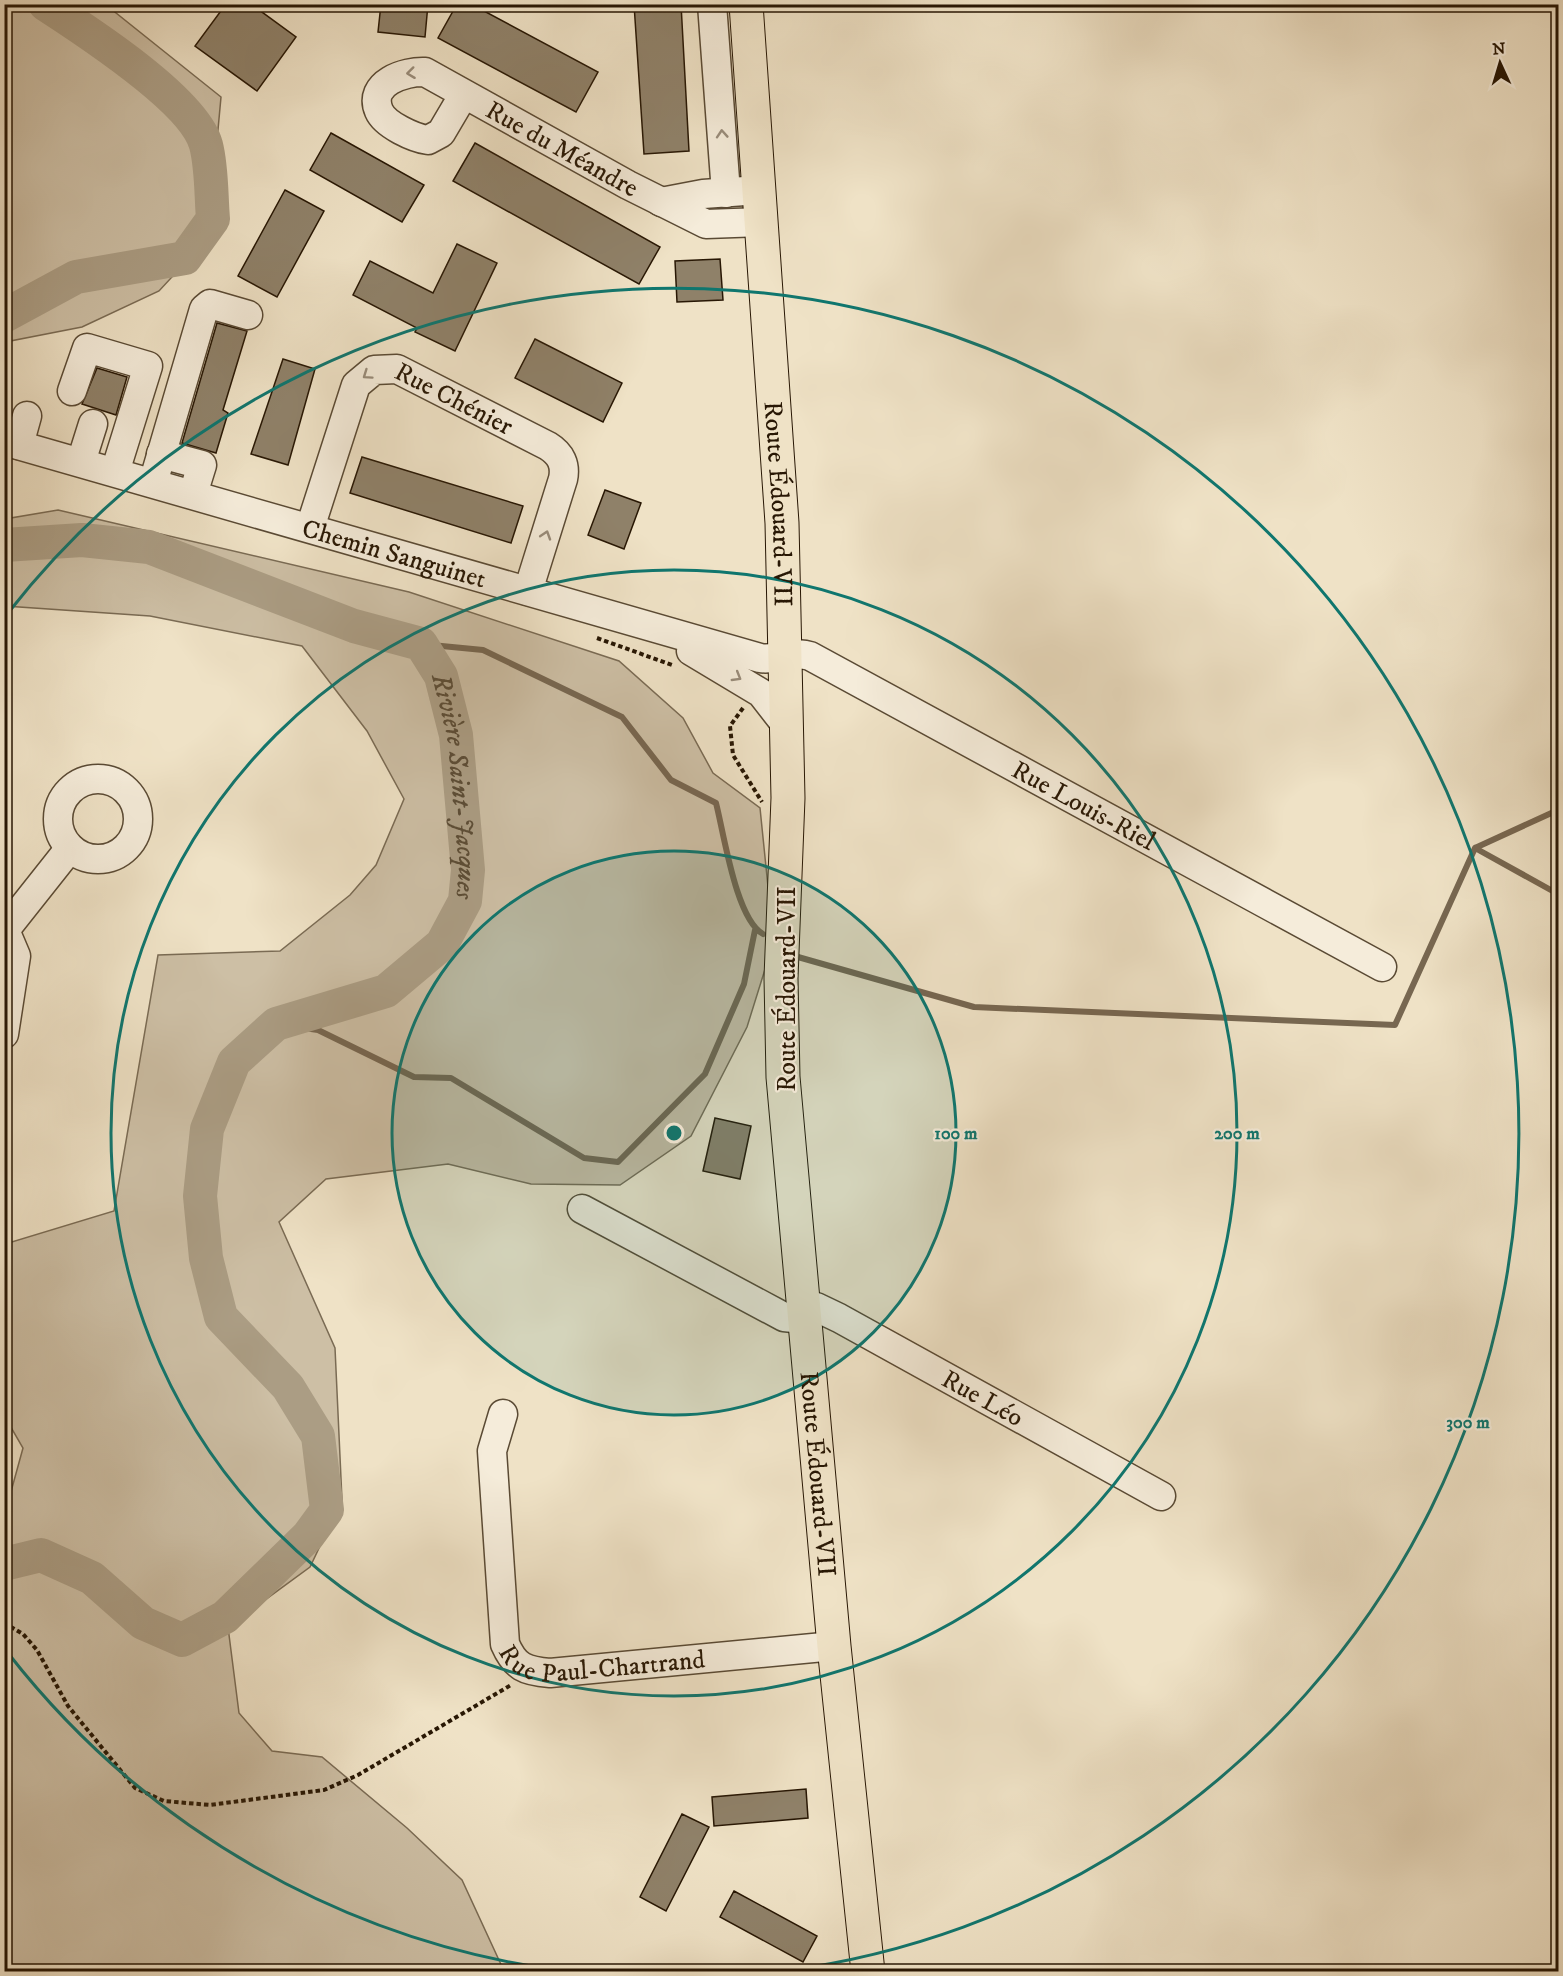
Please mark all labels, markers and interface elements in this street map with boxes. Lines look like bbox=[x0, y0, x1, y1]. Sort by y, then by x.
north arrow bbox=[1470, 33, 1530, 93]
text: N bbox=[1492, 39, 1506, 59]
one-way arrow bbox=[407, 66, 416, 79]
street label: Rue du Méandre bbox=[480, 94, 643, 205]
one-way arrow bbox=[715, 130, 728, 139]
street label: Rue Chénier bbox=[389, 356, 519, 444]
one-way arrow bbox=[363, 368, 374, 379]
street label: Route Édouard-VII bbox=[756, 400, 799, 607]
street label: Chemin Sanguinet bbox=[298, 512, 490, 597]
one-way arrow bbox=[539, 530, 551, 541]
water label: Rivière Saint-Jacques bbox=[423, 669, 484, 901]
one-way arrow bbox=[731, 670, 741, 682]
street label: Rue Louis-Riel bbox=[1006, 754, 1161, 859]
street label: Route Édouard-VII bbox=[771, 886, 804, 1092]
centre of rings bbox=[664, 1123, 684, 1143]
text: 100 m bbox=[934, 1123, 978, 1145]
text: 200 m bbox=[1214, 1123, 1260, 1145]
street label: Rue Léo bbox=[936, 1363, 1029, 1435]
street label: Route Édouard-VII bbox=[791, 1370, 843, 1578]
text: 300 m bbox=[1446, 1412, 1490, 1434]
street label: Rue Paul-Chartrand bbox=[490, 1639, 707, 1691]

